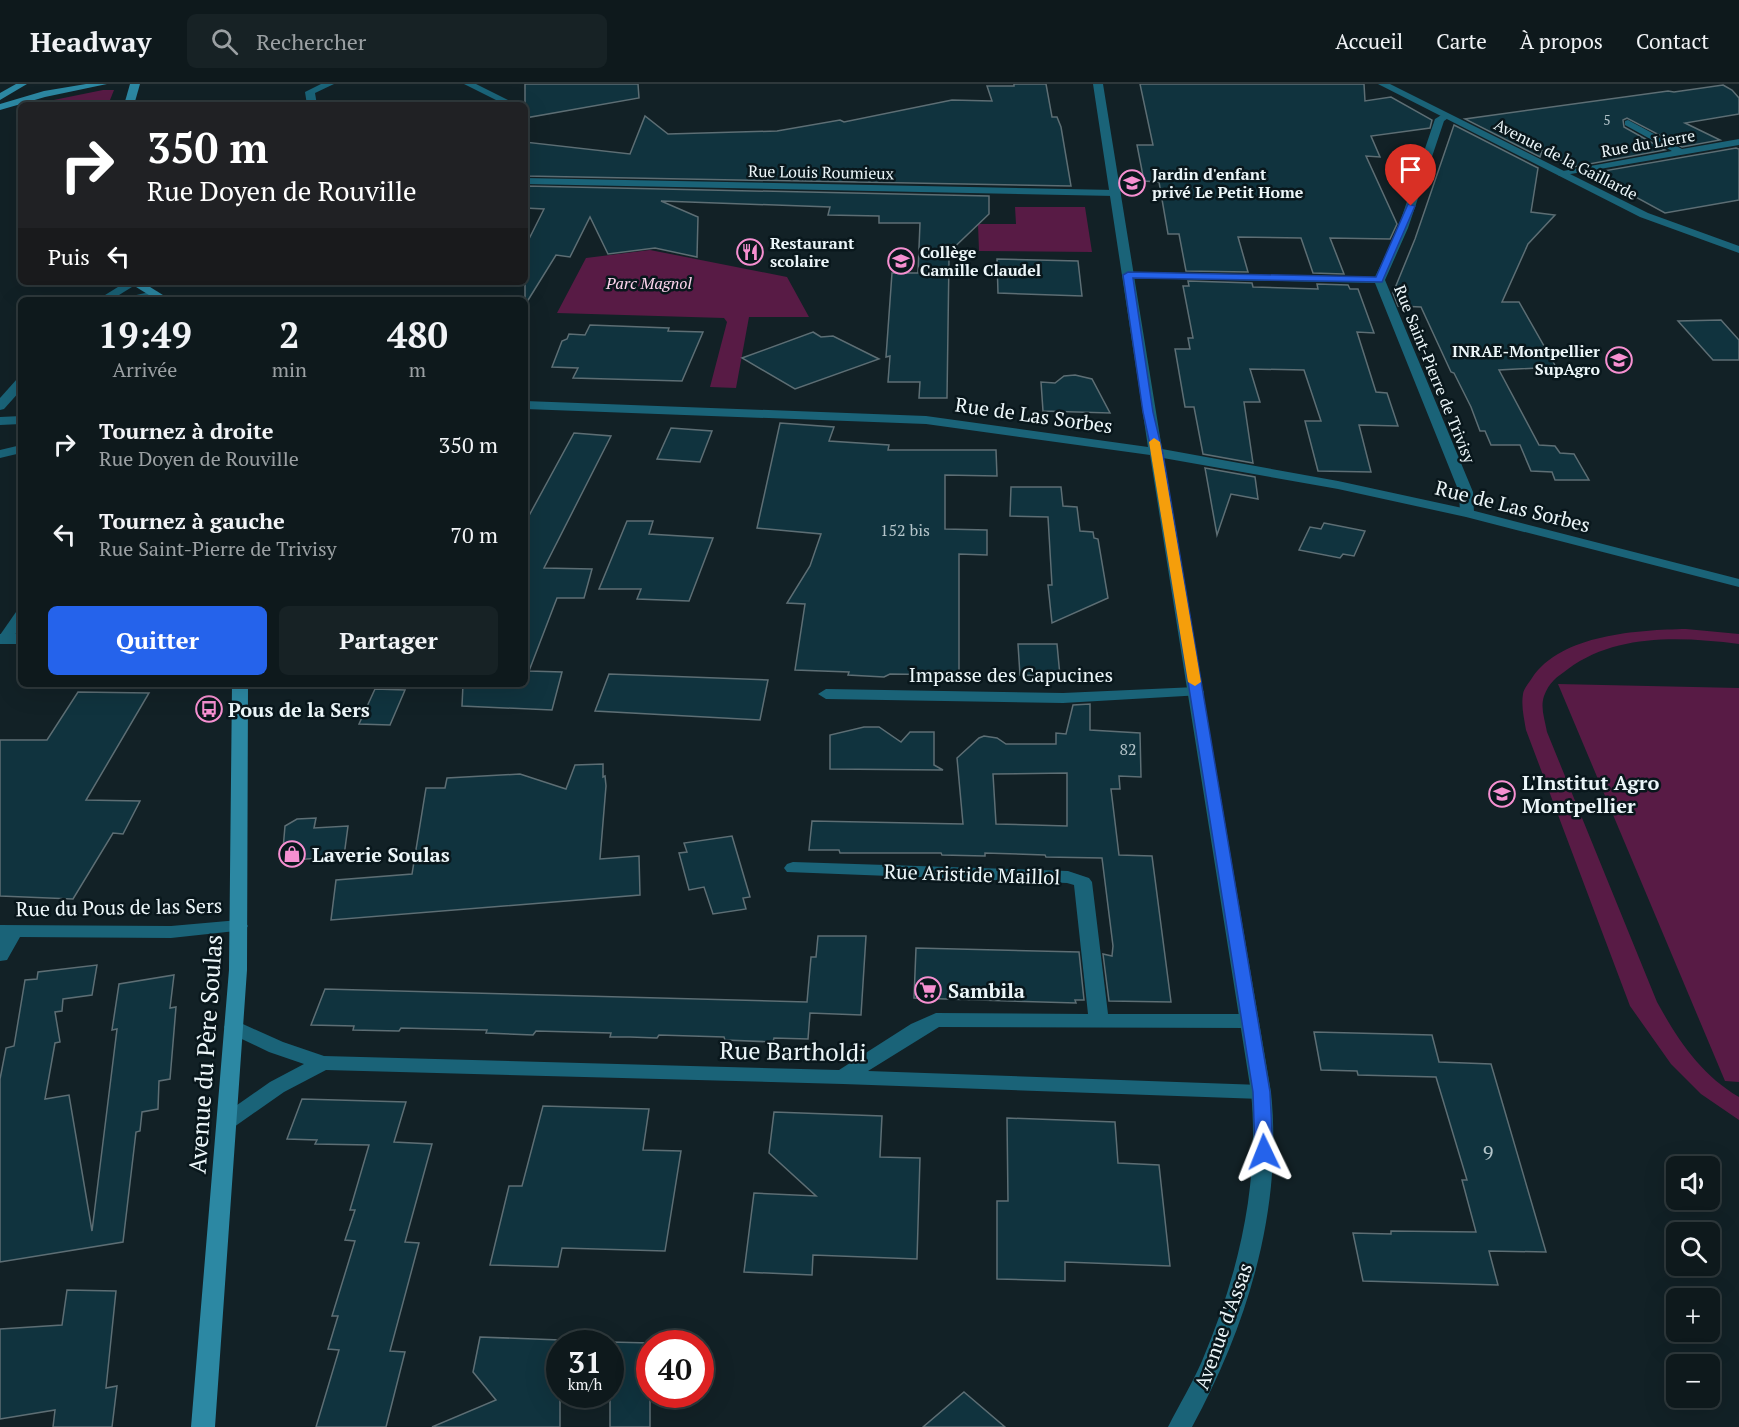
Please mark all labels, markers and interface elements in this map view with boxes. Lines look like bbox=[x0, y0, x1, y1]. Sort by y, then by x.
search box bbox=[187, 14, 607, 68]
text: Headway bbox=[30, 23, 151, 60]
icon: search bbox=[208, 25, 241, 58]
text: Rechercher bbox=[256, 27, 366, 56]
text: Accueil bbox=[1335, 27, 1403, 55]
text: Carte bbox=[1436, 27, 1487, 55]
text: À propos bbox=[1520, 27, 1603, 55]
text: Contact bbox=[1636, 27, 1709, 55]
house number: 5 bbox=[1603, 110, 1611, 129]
street label: Avenue de la Gaillarde bbox=[1490, 113, 1642, 205]
text: 350 m bbox=[147, 119, 268, 175]
street label: Rue du Lierre bbox=[1599, 124, 1697, 162]
icon: right bbox=[48, 126, 126, 204]
pin bbox=[1385, 144, 1436, 206]
icon: arrive bbox=[1394, 153, 1427, 186]
street label: Rue Louis Roumieux bbox=[748, 160, 895, 184]
place label: Jardin d'enfant privé Le Petit Home bbox=[1152, 163, 1304, 203]
school or university icon: Jardin d'enfant privé Le Petit Home bbox=[1117, 168, 1147, 198]
text: Rue Doyen de Rouville bbox=[147, 173, 417, 209]
place label: Restaurant scolaire bbox=[770, 232, 855, 272]
restaurant icon: Restaurant scolaire bbox=[735, 237, 765, 267]
icon: left bbox=[102, 240, 135, 273]
place label: Collège Camille Claudel bbox=[920, 241, 1041, 281]
text: Puis bbox=[48, 242, 90, 271]
school or university icon: Collège Camille Claudel bbox=[886, 246, 916, 276]
park label: Parc Magnol bbox=[605, 272, 692, 294]
street label: Rue Saint-Pierre de Trivisy bbox=[1389, 282, 1481, 467]
text: 19:49 bbox=[98, 311, 192, 358]
text: 2 bbox=[279, 311, 300, 358]
text: 480 bbox=[387, 311, 448, 358]
place label: INRAE-Montpellier SupAgro bbox=[1452, 340, 1600, 380]
school or university icon: INRAE-Montpellier SupAgro bbox=[1604, 345, 1634, 375]
text: Arrivée bbox=[112, 356, 177, 383]
text: min bbox=[272, 356, 307, 383]
text: m bbox=[409, 356, 426, 383]
street label: Rue de Las Sorbes bbox=[953, 391, 1115, 439]
text: Tournez à droite bbox=[99, 416, 274, 445]
icon: right bbox=[48, 428, 81, 461]
text: 350 m bbox=[438, 430, 498, 459]
text: Rue Doyen de Rouville bbox=[99, 445, 299, 472]
street label: Rue de Las Sorbes bbox=[1433, 474, 1593, 538]
text: Tournez à gauche bbox=[99, 506, 285, 535]
icon: left bbox=[48, 518, 81, 551]
house number: 152 bis bbox=[880, 519, 930, 541]
text: 70 m bbox=[450, 520, 498, 549]
text: Rue Saint-Pierre de Trivisy bbox=[99, 535, 337, 562]
button: Quitter bbox=[48, 606, 267, 675]
button: Partager bbox=[279, 606, 498, 675]
street label: Impasse des Capucines bbox=[909, 661, 1113, 688]
bus stop icon: Pous de la Sers bbox=[194, 694, 224, 724]
place label: Pous de la Sers bbox=[228, 696, 370, 723]
house number: 82 bbox=[1119, 738, 1137, 760]
place label: L'Institut Agro Montpellier bbox=[1522, 769, 1659, 819]
school or university icon: L'Institut Agro Montpellier bbox=[1487, 779, 1517, 809]
shop icon: Laverie Soulas bbox=[277, 839, 307, 869]
place label: Laverie Soulas bbox=[312, 841, 450, 868]
street label: Rue Aristide Maillol bbox=[883, 857, 1061, 891]
street label: Rue du Pous de las Sers bbox=[15, 892, 223, 922]
street label: Avenue du Père Soulas bbox=[181, 933, 229, 1175]
supermarket icon: Sambila bbox=[913, 975, 943, 1005]
place label: Sambila bbox=[948, 977, 1025, 1004]
street label: Rue Bartholdi bbox=[719, 1034, 867, 1068]
position arrow bbox=[1232, 1120, 1296, 1184]
house number: 9 bbox=[1483, 1139, 1493, 1166]
map controls bbox=[1666, 1156, 1720, 1408]
button: sound bbox=[1666, 1156, 1720, 1210]
button: search bbox=[1666, 1222, 1720, 1276]
street label: Avenue d'Assas bbox=[1188, 1259, 1258, 1393]
button: + bbox=[1666, 1288, 1720, 1342]
speed limit sign: 40 bbox=[636, 1330, 714, 1408]
text: 31 bbox=[568, 1342, 602, 1382]
button: − bbox=[1666, 1354, 1720, 1408]
text: km/h bbox=[568, 1374, 602, 1394]

